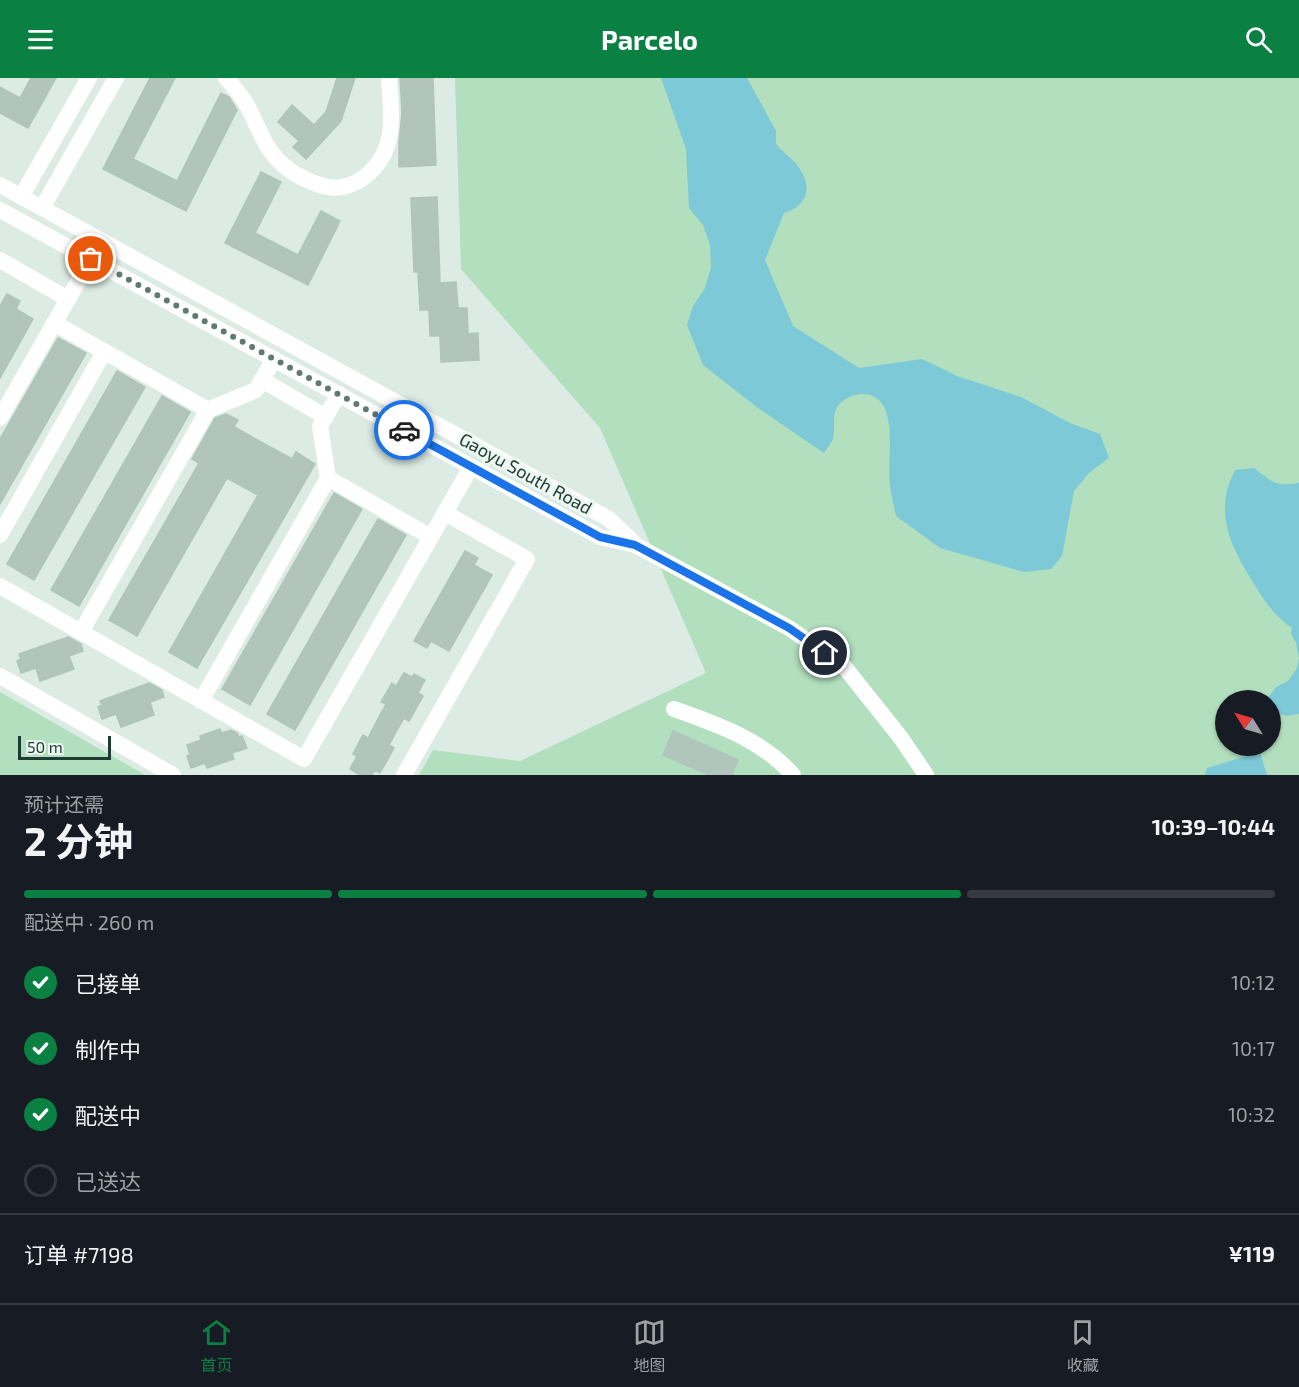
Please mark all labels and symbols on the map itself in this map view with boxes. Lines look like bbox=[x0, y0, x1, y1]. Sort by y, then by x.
pin bbox=[65, 233, 116, 284]
courier bbox=[374, 400, 434, 460]
street label: Gaoyu South Road bbox=[456, 427, 596, 519]
pin bbox=[799, 627, 850, 678]
north arrow bbox=[1215, 690, 1281, 756]
scale bar bbox=[18, 733, 111, 760]

